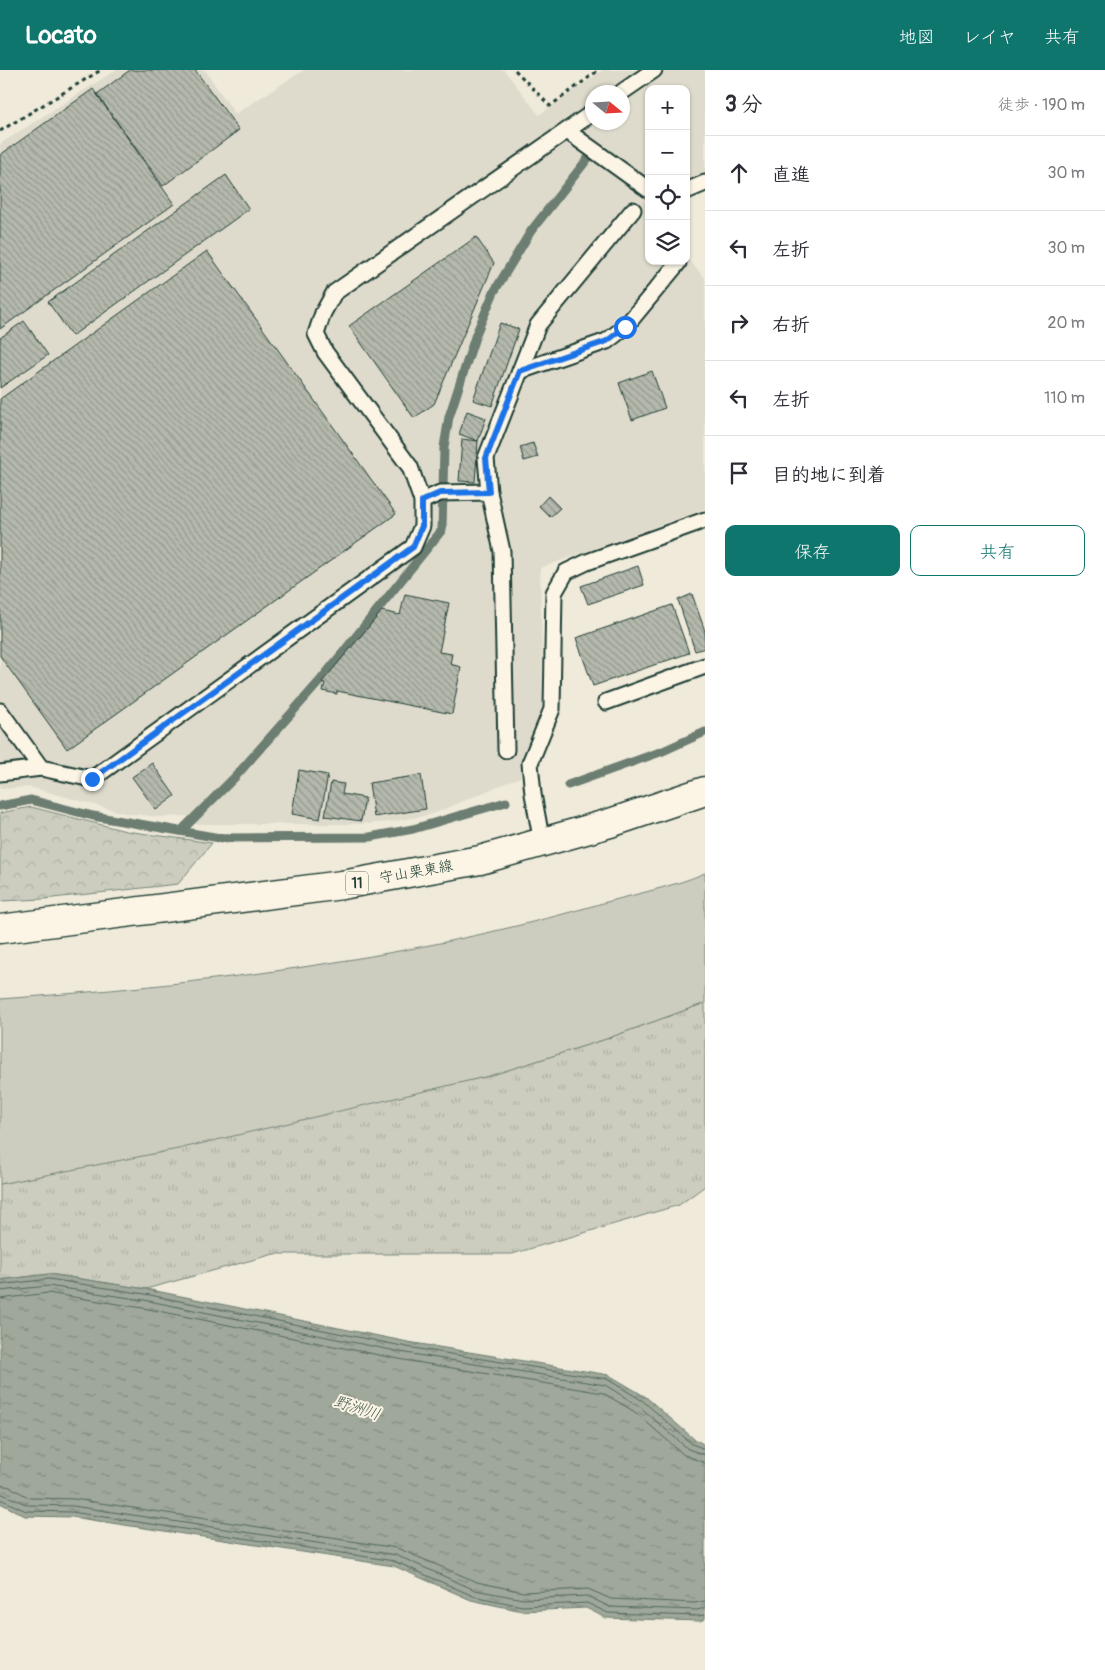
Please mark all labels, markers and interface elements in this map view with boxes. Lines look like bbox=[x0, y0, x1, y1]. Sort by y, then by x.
text: Locato bbox=[25, 21, 97, 50]
text: 地図 bbox=[899, 26, 935, 49]
text: レイヤ bbox=[963, 26, 1016, 49]
text: 共有 bbox=[1044, 26, 1080, 49]
north arrow bbox=[585, 85, 630, 130]
map controls bbox=[645, 85, 690, 265]
button: + bbox=[645, 85, 690, 130]
text: 3 分 bbox=[725, 91, 762, 118]
text: 徒歩 · 190 m bbox=[998, 95, 1085, 115]
button: − bbox=[645, 130, 690, 175]
icon: ahead bbox=[725, 159, 753, 187]
text: 直進 bbox=[772, 163, 810, 187]
text: 30 m bbox=[1047, 163, 1085, 183]
button: locate bbox=[645, 175, 690, 220]
button: layers bbox=[645, 220, 690, 265]
icon: left bbox=[725, 234, 753, 262]
text: 左折 bbox=[772, 238, 810, 262]
text: 30 m bbox=[1047, 238, 1085, 258]
icon: right bbox=[725, 309, 753, 337]
text: 右折 bbox=[772, 313, 810, 337]
text: 20 m bbox=[1047, 313, 1085, 333]
route start bbox=[614, 316, 637, 339]
icon: left bbox=[725, 384, 753, 412]
text: 左折 bbox=[772, 388, 810, 412]
text: 110 m bbox=[1044, 388, 1085, 408]
icon: arrive bbox=[725, 459, 753, 487]
text: 目的地に到着 bbox=[772, 463, 886, 487]
button: 保存 bbox=[725, 525, 900, 576]
button: 共有 bbox=[910, 525, 1085, 576]
route end bbox=[81, 768, 104, 791]
street label: 守山栗東線 bbox=[377, 856, 455, 888]
road number: 11 bbox=[346, 871, 368, 894]
water label: 野洲川 bbox=[331, 1391, 383, 1425]

